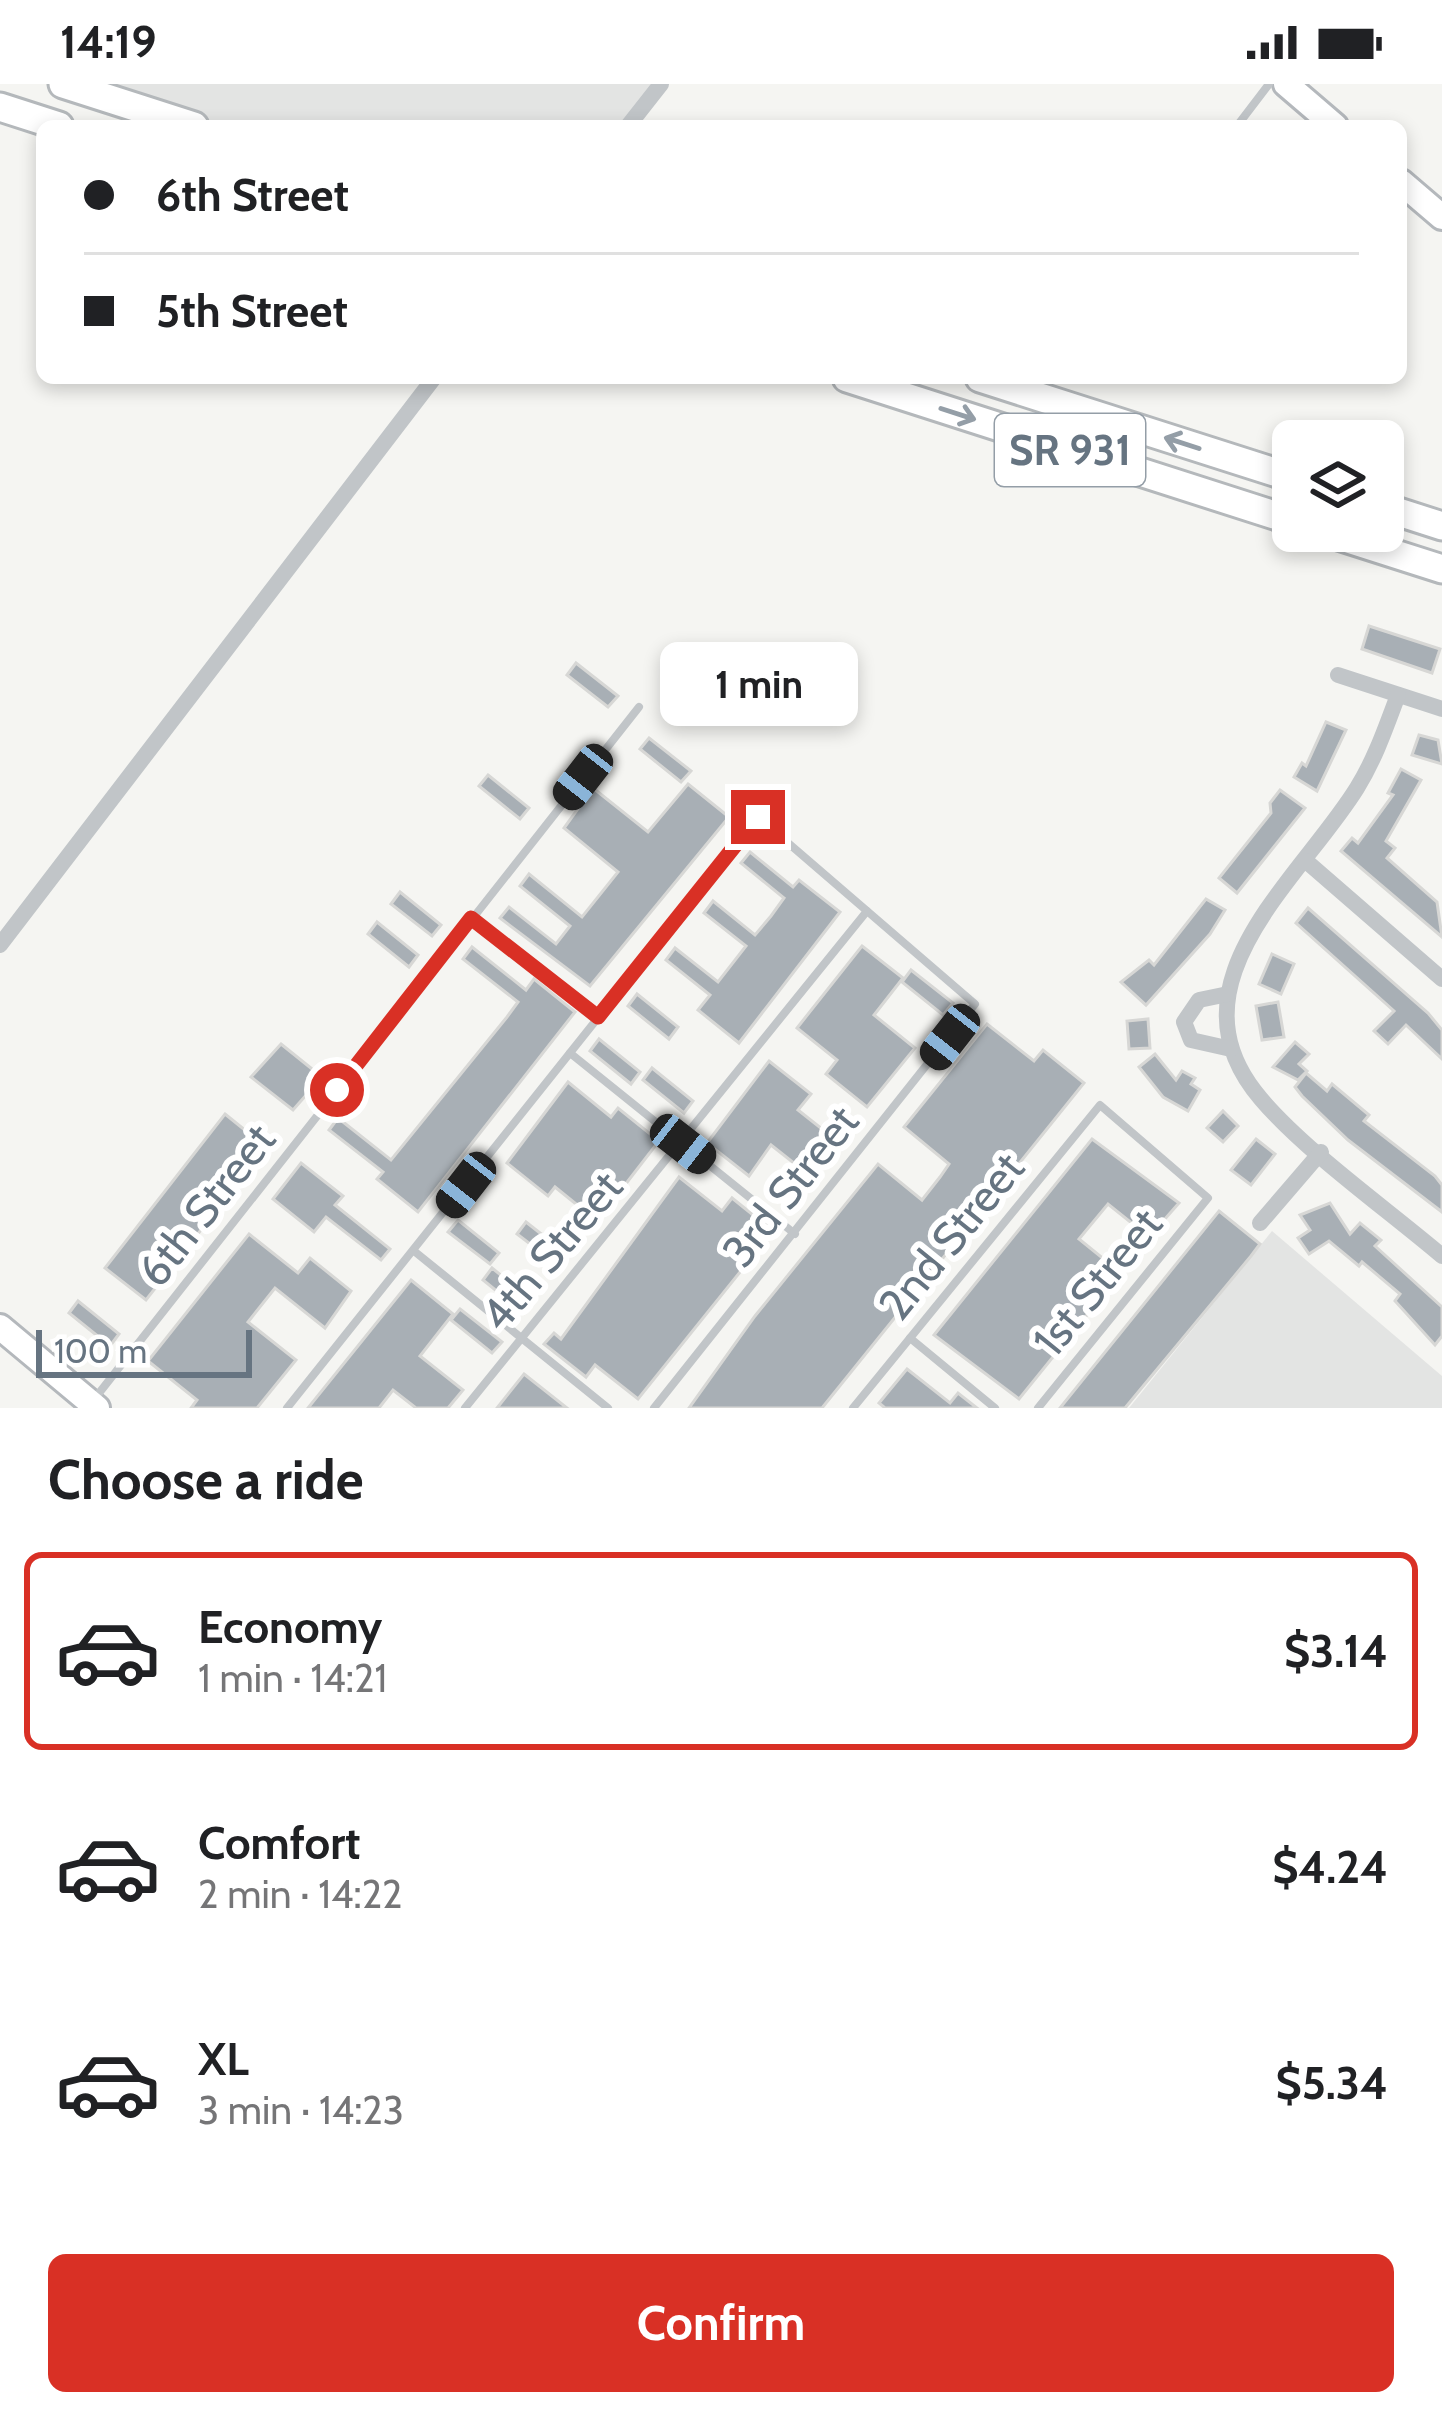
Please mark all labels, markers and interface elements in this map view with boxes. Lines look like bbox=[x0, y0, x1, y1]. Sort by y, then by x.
text: 14:19 bbox=[60, 15, 156, 69]
text: 6th Street bbox=[156, 168, 349, 222]
text: 5th Street bbox=[156, 284, 348, 338]
one-way arrow bbox=[938, 404, 976, 426]
road number: SR 931 bbox=[995, 414, 1145, 486]
map controls bbox=[1272, 420, 1404, 552]
button: layers bbox=[1272, 420, 1404, 552]
one-way arrow bbox=[1164, 430, 1202, 452]
callout: 1 min bbox=[659, 643, 857, 727]
text: 1 min bbox=[715, 660, 803, 708]
car bbox=[547, 738, 619, 816]
route end bbox=[731, 790, 785, 844]
car bbox=[914, 998, 986, 1076]
route start bbox=[310, 1063, 364, 1117]
street label: 3rd Street bbox=[711, 1095, 869, 1277]
car bbox=[644, 1108, 722, 1180]
street label: 6th Street bbox=[126, 1113, 286, 1297]
street label: 2nd Street bbox=[867, 1141, 1035, 1331]
car bbox=[430, 1146, 502, 1224]
street label: 4th Street bbox=[469, 1160, 633, 1342]
street label: 1st Street bbox=[1021, 1197, 1173, 1367]
scale bar bbox=[36, 1324, 252, 1377]
text: 100 m bbox=[54, 1331, 147, 1371]
text: Choose a ride bbox=[48, 1447, 363, 1513]
icon: car bbox=[54, 1597, 162, 1705]
text: Economy bbox=[198, 1600, 382, 1654]
text: $3.14 bbox=[1284, 1624, 1388, 1678]
text: 1 min · 14:21 bbox=[198, 1654, 387, 1702]
icon: car bbox=[54, 1813, 162, 1921]
text: Comfort bbox=[198, 1816, 361, 1870]
text: $4.24 bbox=[1272, 1840, 1388, 1894]
text: 2 min · 14:22 bbox=[198, 1870, 403, 1918]
icon: car bbox=[54, 2029, 162, 2137]
text: XL bbox=[198, 2032, 249, 2086]
text: $5.34 bbox=[1276, 2056, 1388, 2110]
text: 3 min · 14:23 bbox=[198, 2086, 404, 2134]
button: Confirm bbox=[48, 2254, 1394, 2392]

